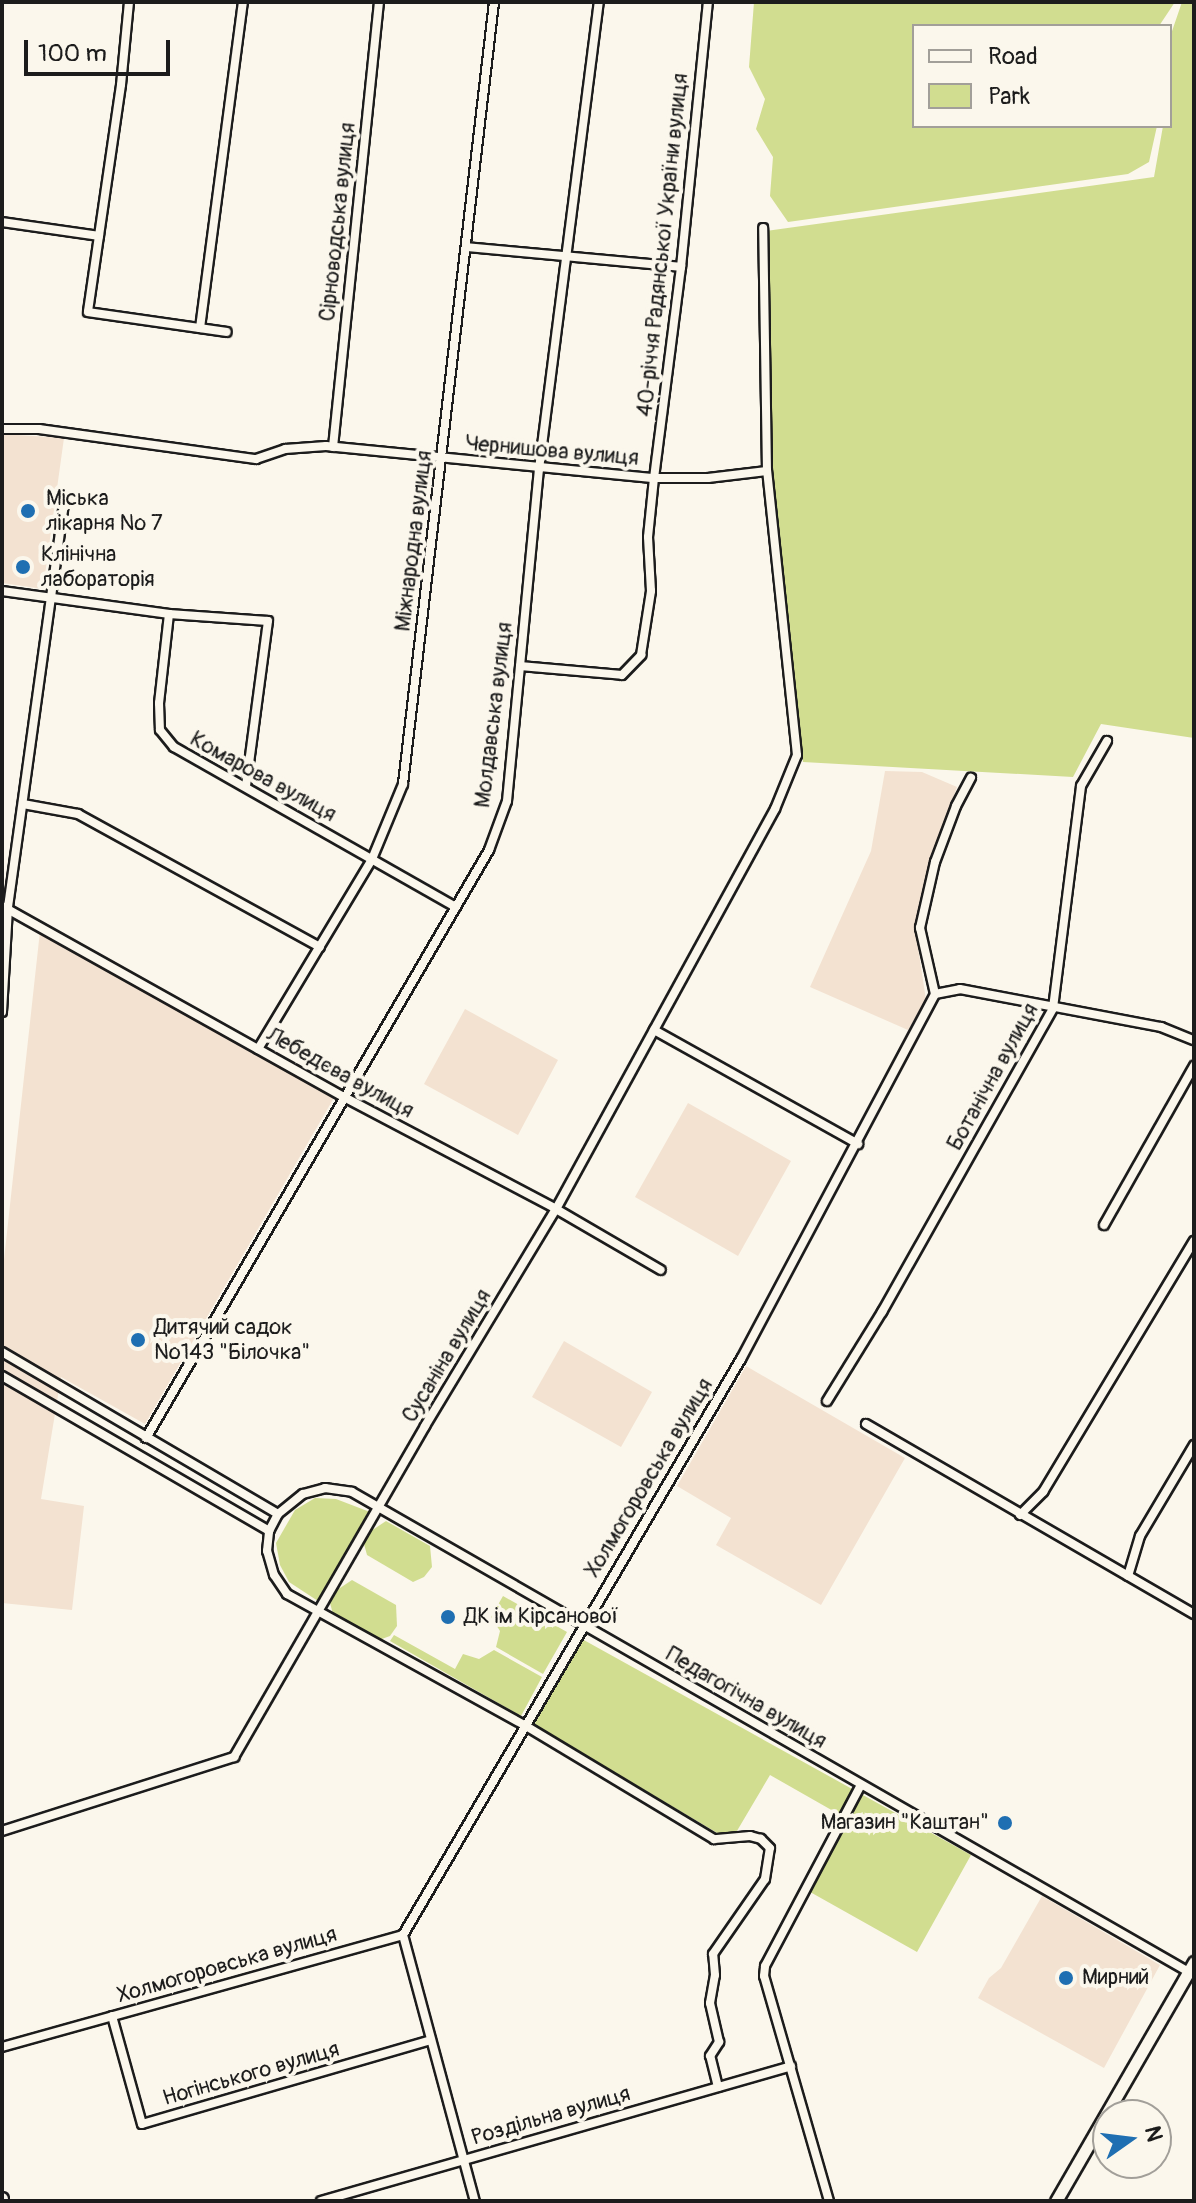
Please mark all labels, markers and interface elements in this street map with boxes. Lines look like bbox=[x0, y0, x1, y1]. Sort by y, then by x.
scale bar bbox=[28, 24, 174, 74]
legend bbox=[912, 24, 1172, 128]
text: 100 m bbox=[38, 39, 107, 68]
text: Road bbox=[988, 42, 1038, 71]
street label: 40-річчя Радянської України вулиця bbox=[632, 72, 694, 418]
text: Park bbox=[988, 82, 1030, 111]
street label: Сірноводська вулиця bbox=[314, 121, 362, 323]
street label: Чернишова вулиця bbox=[464, 430, 640, 472]
street label: Міжнародна вулиця bbox=[390, 449, 438, 633]
place label: Міська лікарня № 7 bbox=[46, 485, 163, 536]
marker: Міська лікарня № 7 bbox=[17, 500, 39, 522]
place label: Клінічна лабораторія bbox=[41, 541, 155, 592]
marker: Клінічна лабораторія bbox=[12, 556, 34, 578]
street label: Молдавська вулиця bbox=[470, 621, 518, 809]
street label: Комарова вулиця bbox=[185, 726, 341, 828]
street label: Ботанічна вулиця bbox=[942, 999, 1044, 1155]
street label: Лебедєва вулиця bbox=[262, 1022, 418, 1124]
street label: Сусаніна вулиця bbox=[397, 1285, 497, 1427]
place label: Дитячий садок №143 "Білочка" bbox=[154, 1314, 310, 1366]
marker: Дитячий садок №143 "Білочка" bbox=[129, 1331, 147, 1349]
street label: Холмогоровська вулиця bbox=[579, 1374, 719, 1582]
place label: ДК ім Кірсанової bbox=[464, 1604, 619, 1630]
marker: ДК ім Кірсанової bbox=[439, 1608, 457, 1626]
street label: Педагогічна вулиця bbox=[661, 1641, 831, 1755]
place label: Магазин "Каштан" bbox=[821, 1810, 989, 1836]
marker: Магазин "Каштан" bbox=[996, 1814, 1014, 1832]
street label: Холмогоровська вулиця bbox=[114, 1921, 340, 2009]
place label: Мирний bbox=[1082, 1965, 1149, 1991]
marker: Мирний bbox=[1057, 1969, 1075, 1987]
street label: Ногінського вулиця bbox=[160, 2036, 342, 2112]
street label: Роздільна вулиця bbox=[469, 2081, 633, 2151]
north arrow bbox=[1092, 2099, 1172, 2179]
text: N bbox=[1138, 2123, 1169, 2144]

